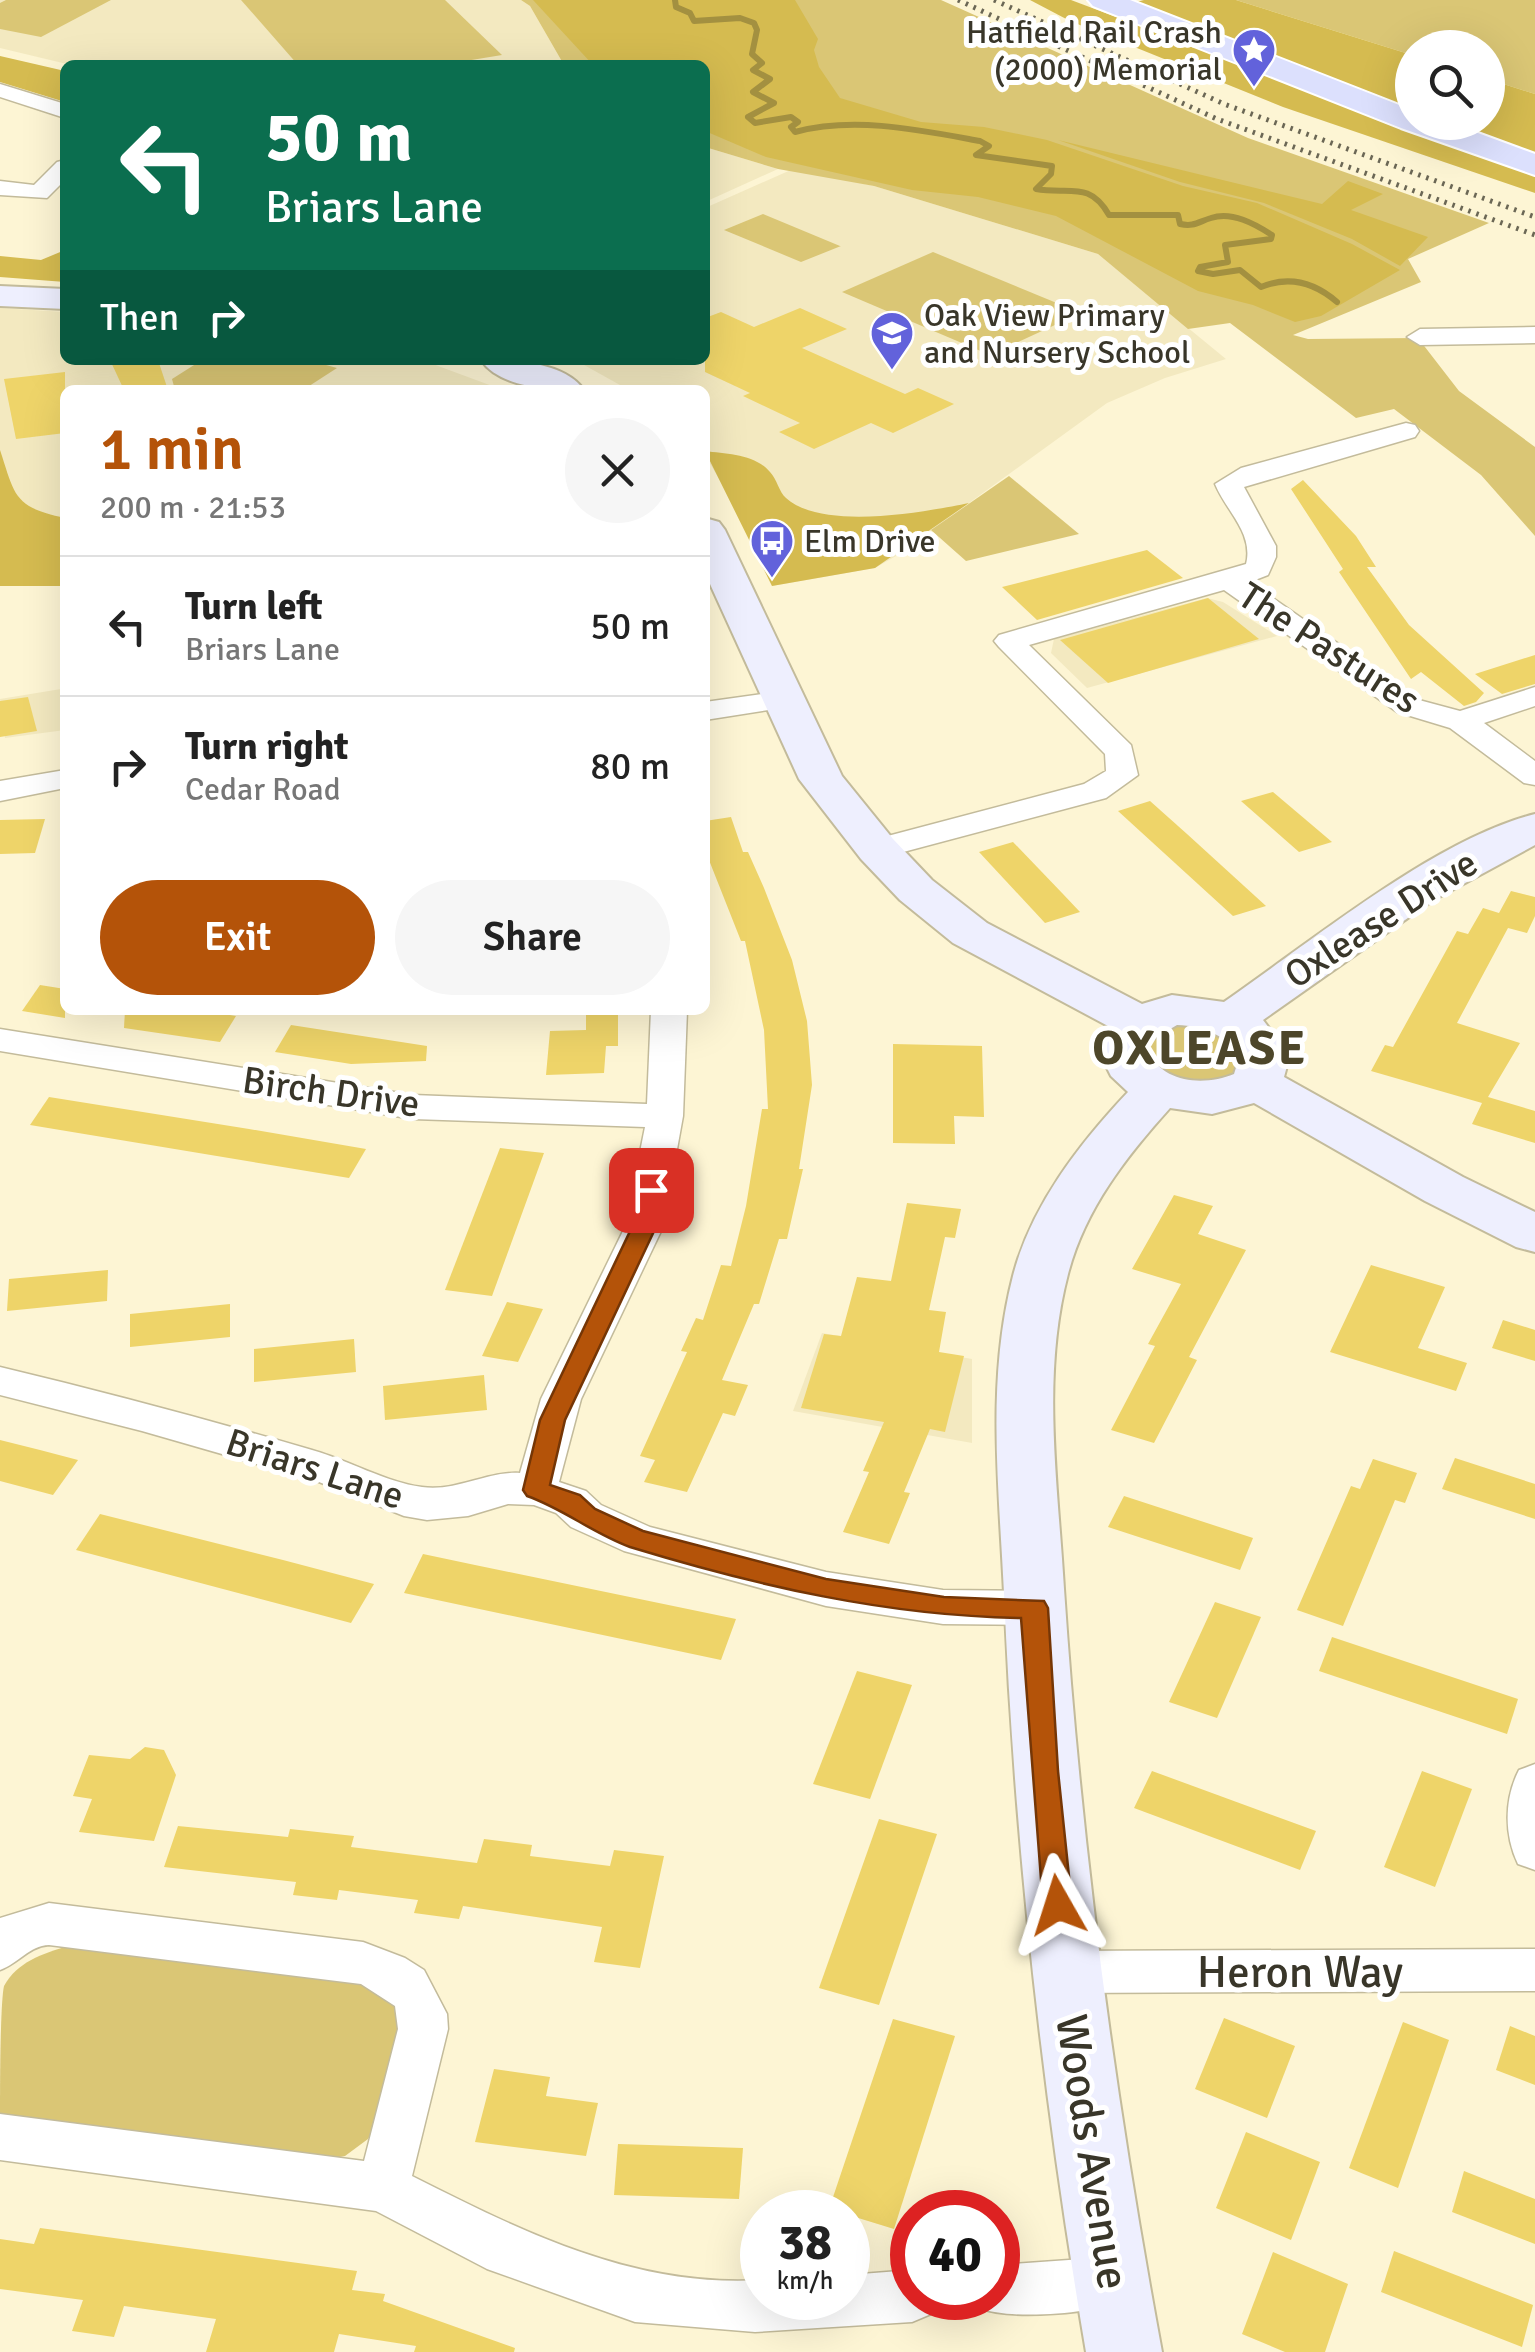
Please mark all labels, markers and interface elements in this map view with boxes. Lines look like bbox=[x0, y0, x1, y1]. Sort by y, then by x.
place label: Hatfield Rail Crash (2000) Memorial bbox=[966, 13, 1222, 89]
place icon: Hatfield Rail Crash (2000) Memorial bbox=[1231, 27, 1277, 88]
map controls bbox=[1395, 30, 1505, 140]
button: search bbox=[1395, 30, 1505, 140]
text: 50 m bbox=[265, 94, 413, 180]
icon: left bbox=[100, 100, 230, 230]
text: Briars Lane bbox=[265, 180, 483, 235]
icon: right bbox=[199, 290, 254, 345]
text: Then bbox=[100, 294, 179, 341]
place label: Oak View Primary and Nursery School bbox=[924, 296, 1190, 372]
school or university icon: Oak View Primary and Nursery School bbox=[869, 310, 915, 371]
text: 1 min bbox=[100, 413, 244, 487]
button: close bbox=[565, 418, 670, 523]
text: 200 m · 21:53 bbox=[100, 488, 286, 527]
bus stop icon: Elm Drive bbox=[749, 518, 795, 579]
place label: Elm Drive bbox=[804, 522, 936, 561]
street label: The Pastures bbox=[1230, 572, 1428, 724]
text: Turn left bbox=[185, 583, 323, 630]
icon: left bbox=[100, 599, 155, 654]
text: 50 m bbox=[590, 603, 670, 650]
text: Briars Lane bbox=[185, 630, 340, 669]
text: Turn right bbox=[185, 723, 349, 770]
icon: right bbox=[100, 739, 155, 794]
text: 80 m bbox=[590, 743, 670, 790]
text: Cedar Road bbox=[185, 770, 341, 809]
street label: Oxlease Drive bbox=[1276, 839, 1486, 999]
button: Exit bbox=[100, 880, 375, 995]
button: Share bbox=[395, 880, 670, 995]
district label: OXLEASE bbox=[1092, 1019, 1308, 1078]
street label: Birch Drive bbox=[239, 1056, 423, 1128]
pin bbox=[609, 1148, 694, 1233]
icon: arrive bbox=[624, 1163, 679, 1218]
street label: Briars Lane bbox=[220, 1418, 410, 1520]
position arrow bbox=[1006, 1853, 1110, 1957]
street label: Heron Way bbox=[1197, 1945, 1403, 2000]
street label: Woods Avenue bbox=[1043, 2011, 1141, 2293]
speed limit sign: 40 bbox=[890, 2190, 1020, 2320]
text: 38 bbox=[778, 2212, 832, 2274]
text: km/h bbox=[777, 2265, 833, 2296]

